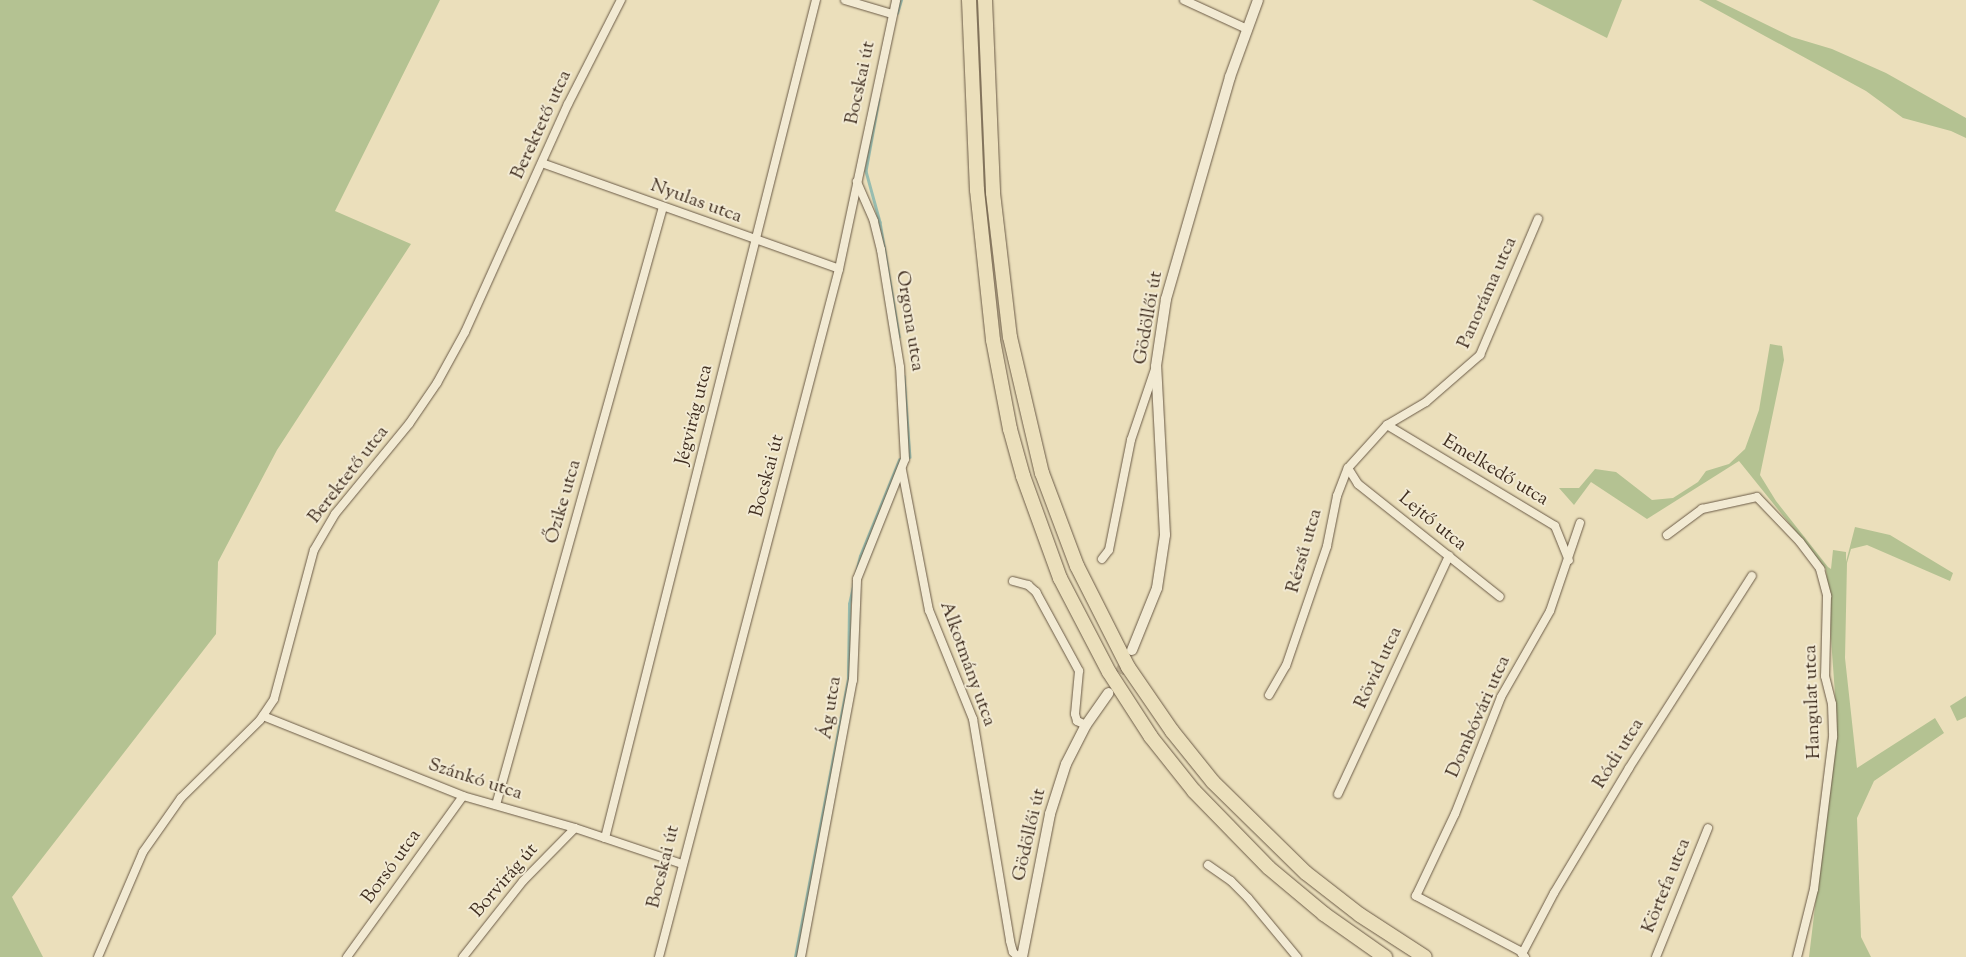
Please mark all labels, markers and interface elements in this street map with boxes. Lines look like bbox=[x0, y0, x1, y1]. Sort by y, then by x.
street label: Bocskai út bbox=[841, 39, 881, 127]
street label: Berektető utca bbox=[507, 67, 577, 183]
street label: Nyulas utca bbox=[647, 175, 745, 229]
street label: Panoráma utca bbox=[1453, 234, 1523, 352]
street label: Orgona utca bbox=[890, 269, 928, 373]
street label: Gödöllői út bbox=[1130, 270, 1168, 366]
street label: Jégvirág utca bbox=[672, 362, 718, 468]
street label: Berektető utca bbox=[304, 422, 394, 528]
street label: Emelkedő utca bbox=[1438, 430, 1552, 512]
street label: Bocskai út bbox=[746, 432, 790, 520]
street label: Őzike utca bbox=[541, 457, 587, 547]
street label: Lejtő utca bbox=[1393, 488, 1471, 556]
street label: Rézsű utca bbox=[1282, 506, 1328, 596]
street label: Alkotmány utca bbox=[934, 598, 1000, 730]
street label: Rövid utca bbox=[1350, 623, 1408, 713]
street label: Hangulat utca bbox=[1800, 645, 1826, 759]
street label: Dombóvári utca bbox=[1442, 653, 1516, 781]
street label: Ág utca bbox=[815, 675, 847, 741]
street label: Ródi utca bbox=[1589, 715, 1649, 793]
street label: Szánkó utca bbox=[425, 754, 525, 806]
street label: Gödöllői út bbox=[1008, 786, 1052, 884]
street label: Bocskai út bbox=[643, 823, 685, 911]
street label: Borsó utca bbox=[357, 825, 427, 909]
street label: Körtefa utca bbox=[1638, 835, 1696, 937]
street label: Borvirág út bbox=[467, 839, 543, 923]

